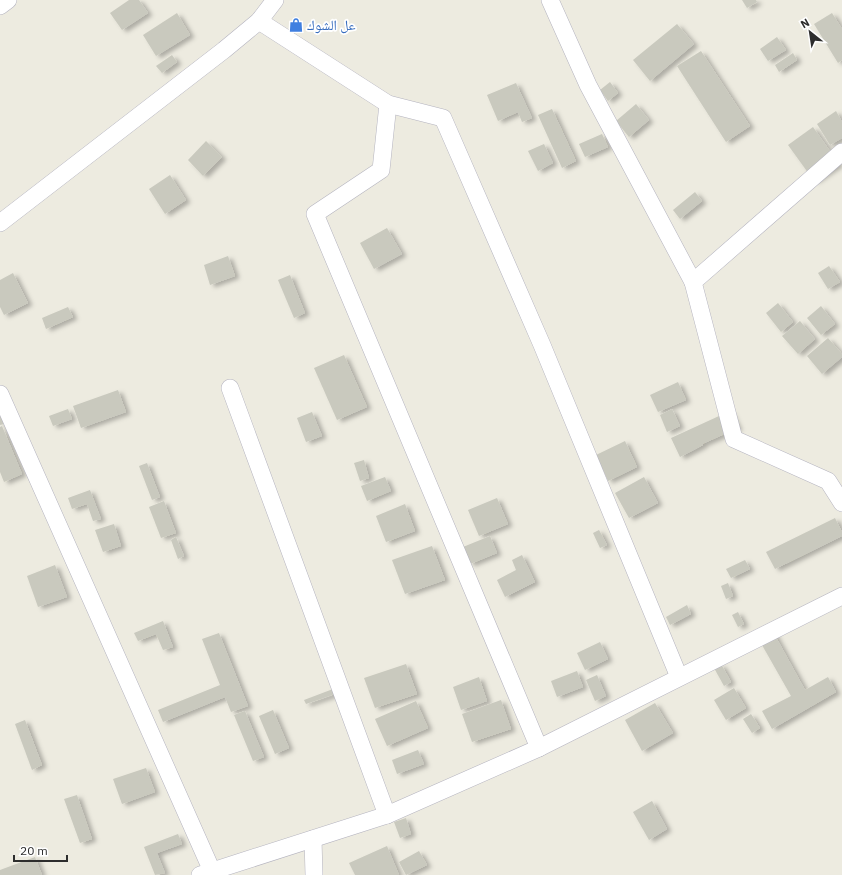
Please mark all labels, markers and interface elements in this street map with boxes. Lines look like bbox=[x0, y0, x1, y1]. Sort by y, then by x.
north arrow bbox=[790, 12, 830, 52]
text: N bbox=[798, 15, 812, 31]
place label: عل الشوك bbox=[307, 16, 356, 34]
shop icon: عل الشوك bbox=[288, 17, 304, 33]
scale bar bbox=[14, 837, 67, 863]
text: 20 m bbox=[20, 843, 48, 858]

